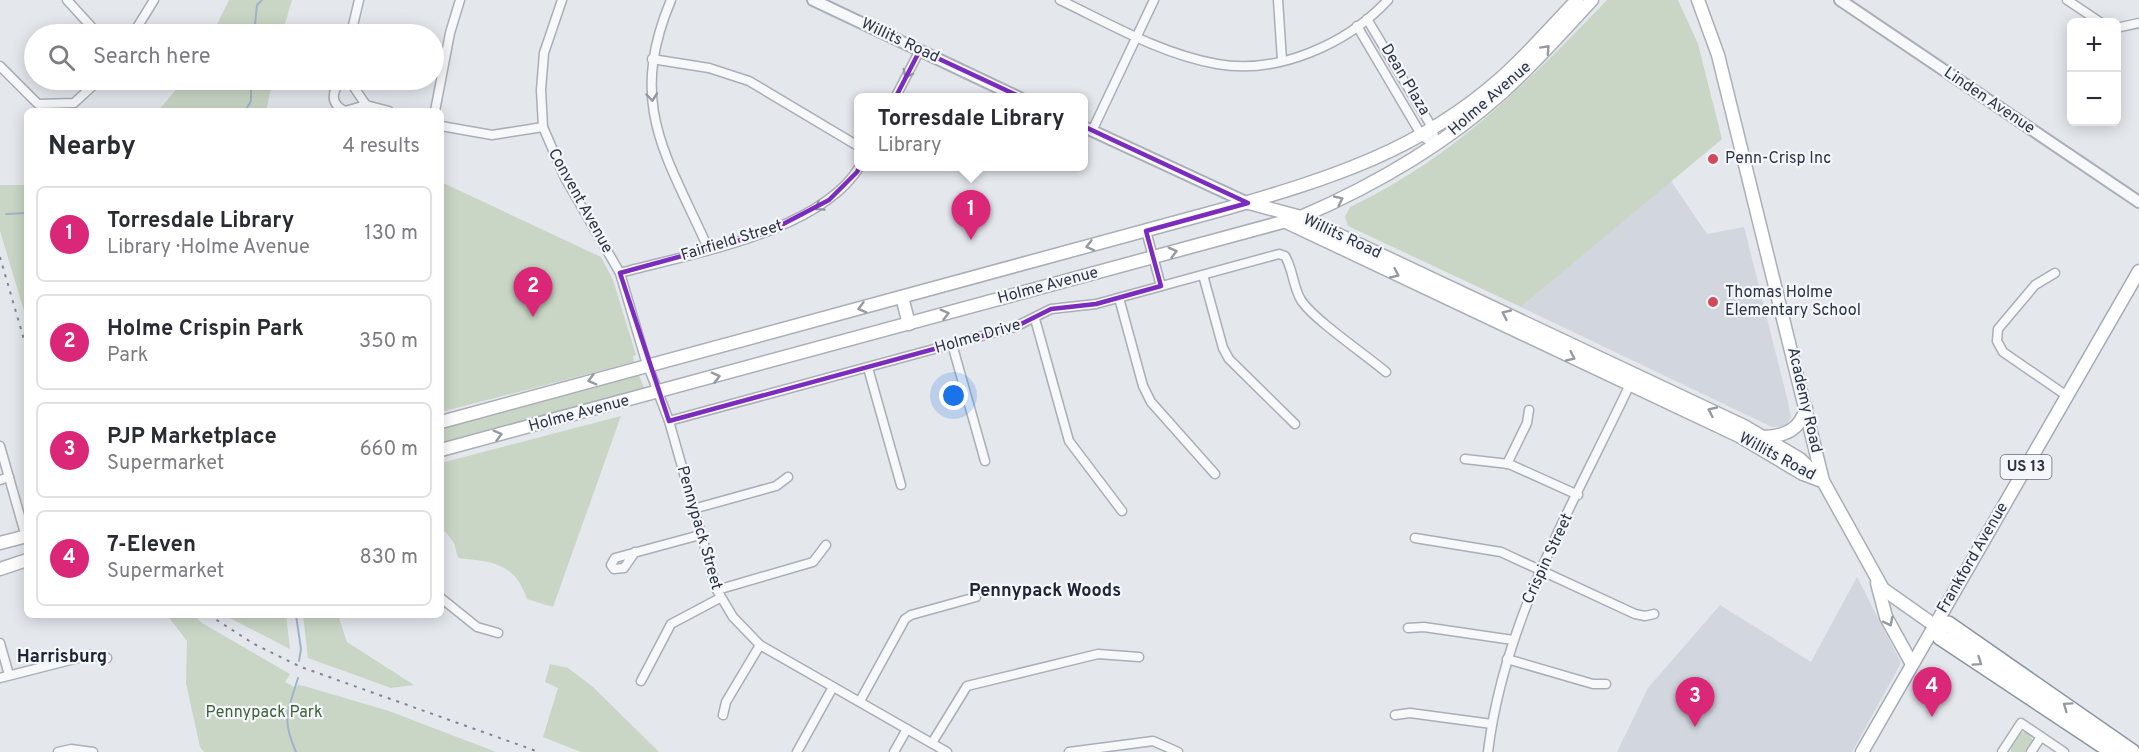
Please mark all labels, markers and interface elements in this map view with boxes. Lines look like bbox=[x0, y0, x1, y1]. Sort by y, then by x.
street label: Willits Road bbox=[858, 14, 942, 68]
map controls bbox=[2067, 18, 2121, 126]
button: + bbox=[2067, 18, 2121, 72]
search box bbox=[24, 24, 444, 90]
icon: search bbox=[45, 41, 78, 74]
street label: Dean Plaza bbox=[1376, 41, 1434, 119]
text: Search here bbox=[93, 44, 211, 71]
one-way arrow bbox=[1539, 45, 1550, 56]
street label: Holme Avenue bbox=[1444, 58, 1536, 140]
street label: Linden Avenue bbox=[1940, 63, 2038, 139]
one-way arrow bbox=[903, 68, 914, 78]
button: − bbox=[2067, 72, 2121, 126]
one-way arrow bbox=[645, 93, 658, 102]
popup bbox=[854, 93, 1088, 171]
text: Torresdale Library bbox=[877, 106, 1065, 133]
text: Nearby bbox=[48, 131, 136, 164]
text: Library bbox=[877, 133, 942, 159]
text: 4 results bbox=[343, 134, 420, 160]
street label: Convent Avenue bbox=[543, 145, 617, 257]
place label: Penn-Crisp Inc bbox=[1725, 149, 1831, 169]
marker: Penn-Crisp Inc bbox=[1706, 152, 1720, 166]
pin: 1 bbox=[952, 190, 990, 240]
one-way arrow bbox=[1332, 196, 1343, 208]
one-way arrow bbox=[814, 200, 825, 211]
text: Torresdale Library bbox=[107, 208, 294, 235]
street label: Willits Road bbox=[1300, 210, 1384, 264]
street label: Fairfield Street bbox=[679, 216, 785, 266]
text: 1 bbox=[66, 221, 74, 247]
text: 130 m bbox=[364, 221, 418, 247]
text: Library · Holme Avenue bbox=[107, 235, 310, 261]
one-way arrow bbox=[1085, 239, 1096, 251]
one-way arrow bbox=[1168, 247, 1178, 259]
street label: Holme Avenue bbox=[995, 263, 1101, 309]
one-way arrow bbox=[1388, 266, 1399, 278]
pin: 2 bbox=[514, 268, 552, 317]
place label: Thomas Holme Elementary School bbox=[1725, 283, 1861, 321]
marker: Thomas Holme Elementary School bbox=[1706, 295, 1720, 309]
one-way arrow bbox=[857, 301, 867, 313]
one-way arrow bbox=[939, 309, 950, 321]
one-way arrow bbox=[1501, 309, 1512, 321]
street label: Holme Drive bbox=[933, 315, 1023, 359]
text: Holme Crispin Park bbox=[107, 316, 304, 343]
text: 2 bbox=[63, 329, 76, 355]
text: 350 m bbox=[359, 329, 418, 355]
text: Park bbox=[107, 343, 148, 369]
street label: Academy Road bbox=[1782, 345, 1826, 455]
one-way arrow bbox=[1564, 349, 1575, 361]
one-way arrow bbox=[710, 372, 721, 384]
one-way arrow bbox=[587, 373, 598, 385]
your location bbox=[939, 381, 968, 410]
street label: Holme Avenue bbox=[526, 391, 632, 437]
one-way arrow bbox=[1707, 406, 1718, 418]
text: PJP Marketplace bbox=[107, 424, 277, 451]
street label: Willits Road bbox=[1735, 428, 1819, 486]
one-way arrow bbox=[492, 430, 502, 442]
text: 3 bbox=[64, 437, 76, 463]
text: 660 m bbox=[360, 437, 418, 463]
text: Supermarket bbox=[107, 451, 224, 477]
road number: US 13 bbox=[2000, 455, 2052, 479]
street label: Pennypack Street bbox=[672, 464, 726, 592]
street label: Frankford Avenue bbox=[1933, 499, 2013, 617]
street label: Crispin Street bbox=[1518, 510, 1578, 608]
text: 7-Eleven bbox=[107, 532, 196, 559]
text: 4 bbox=[63, 545, 76, 571]
text: 830 m bbox=[359, 545, 418, 571]
text: Supermarket bbox=[107, 559, 224, 585]
district label: Pennypack Woods bbox=[969, 580, 1121, 603]
one-way arrow bbox=[1882, 615, 1893, 626]
district label: Harrisburg bbox=[17, 646, 107, 669]
one-way arrow bbox=[1971, 655, 1982, 666]
pin: 4 bbox=[1912, 668, 1952, 717]
pin: 3 bbox=[1676, 678, 1714, 727]
one-way arrow bbox=[2063, 702, 2074, 713]
park label: Pennypack Park bbox=[206, 703, 322, 723]

